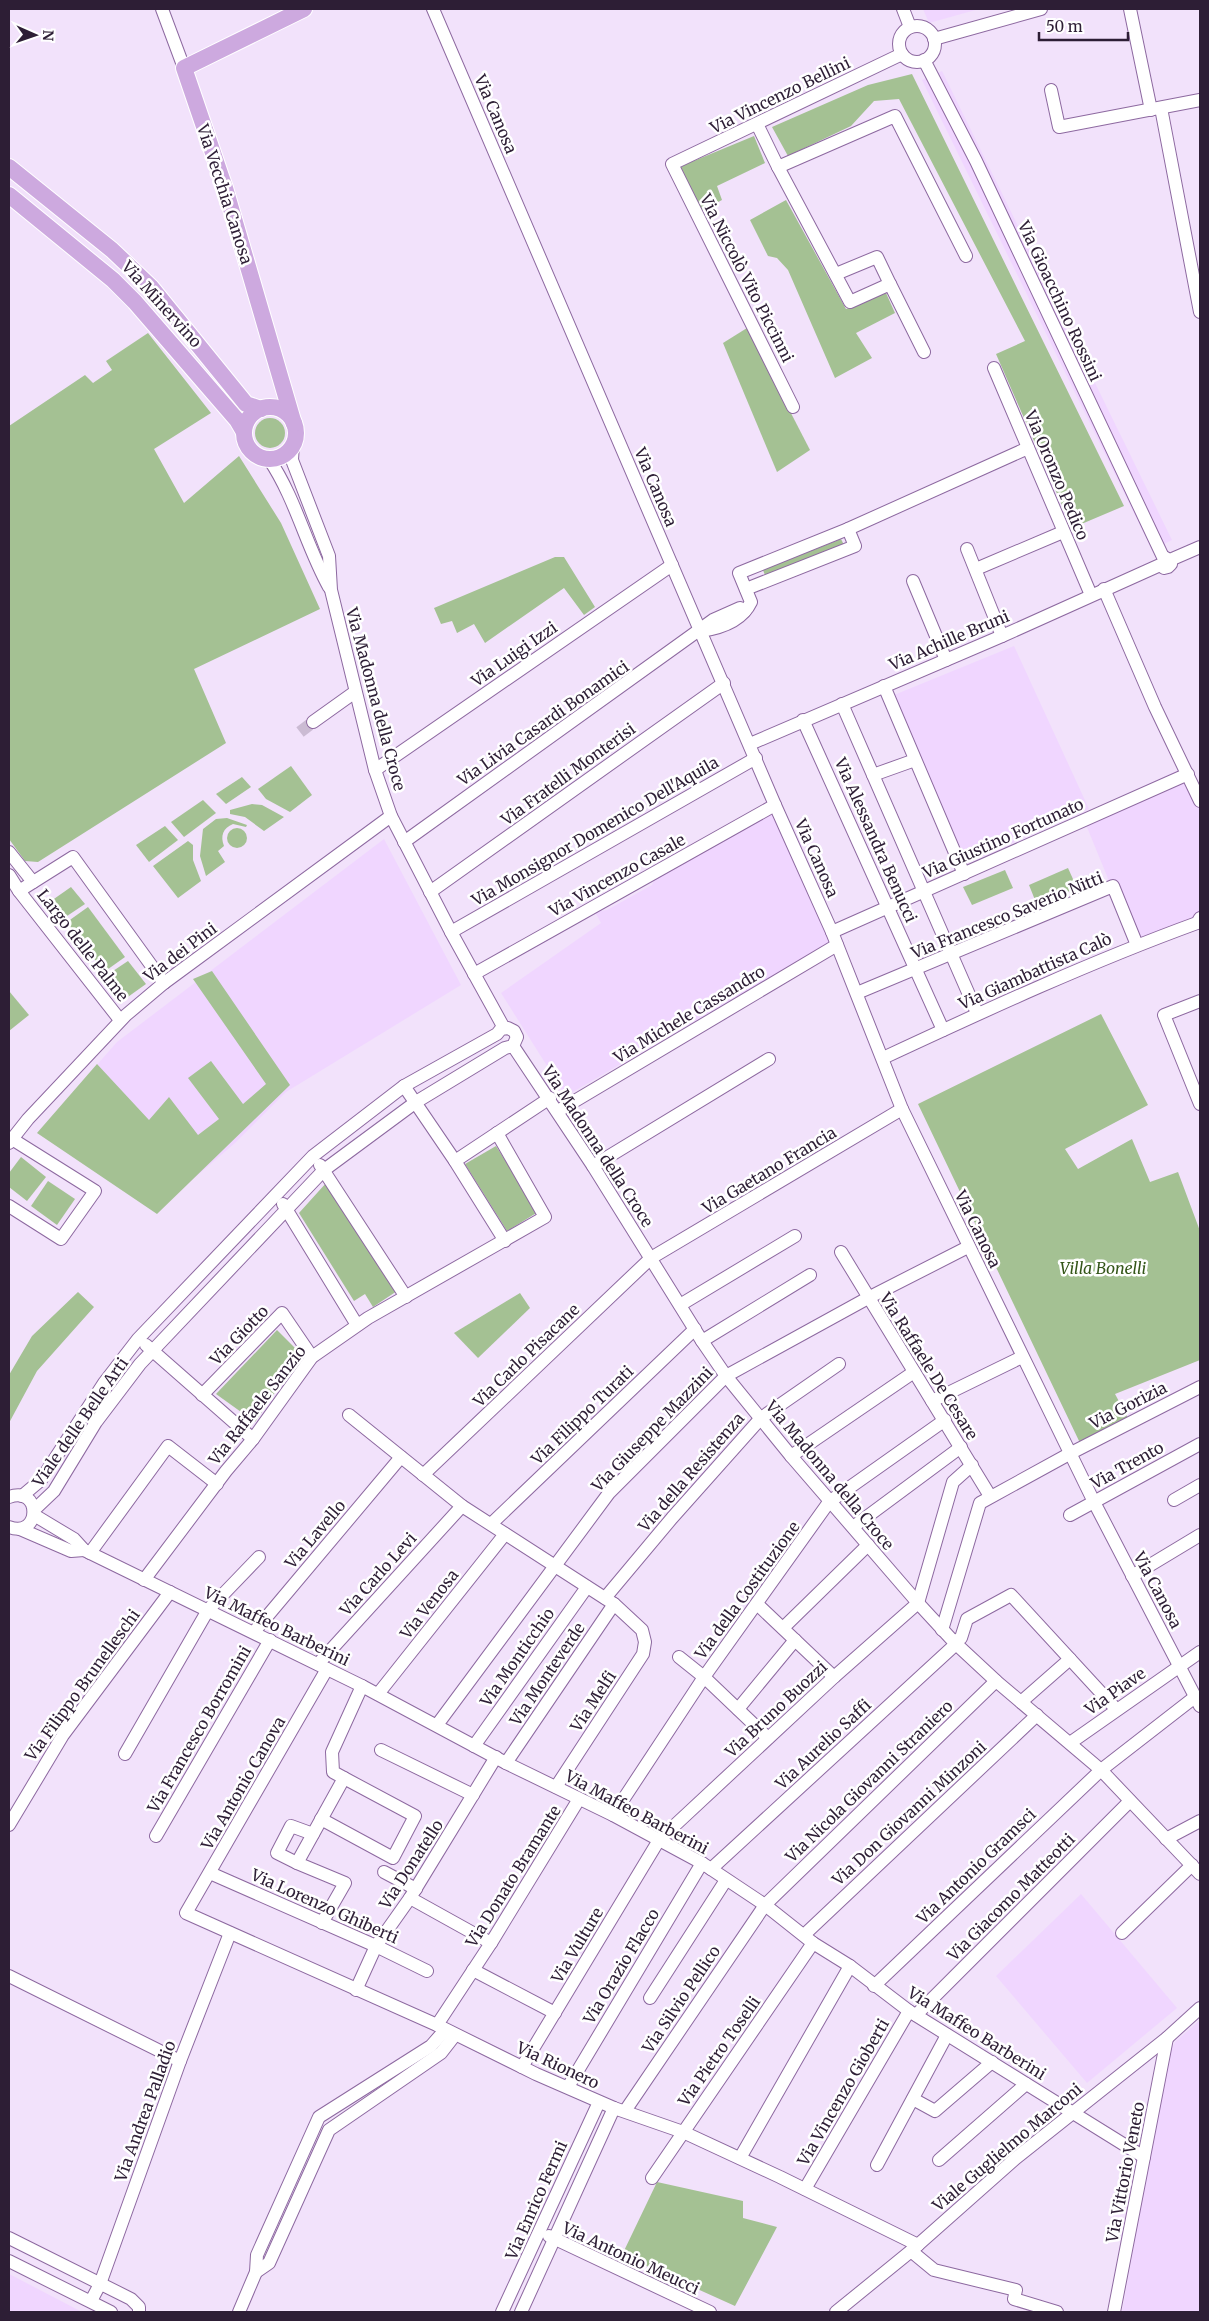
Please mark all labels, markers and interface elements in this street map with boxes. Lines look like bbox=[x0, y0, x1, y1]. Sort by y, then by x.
north arrow bbox=[10, 10, 60, 60]
scale bar bbox=[1039, 10, 1128, 42]
text: 50 m bbox=[1046, 17, 1083, 36]
text: N bbox=[39, 30, 57, 41]
street label: Via Vincenzo Bellini bbox=[706, 52, 853, 138]
street label: Via Canosa bbox=[470, 71, 522, 157]
street label: Via Vecchia Canosa bbox=[193, 120, 257, 267]
street label: Via Niccolò Vito Piccinni bbox=[695, 190, 798, 365]
street label: Via Gioacchino Rossini bbox=[1014, 217, 1106, 384]
street label: Via Minervino bbox=[117, 256, 206, 351]
street label: Via Oronzo Pedico bbox=[1020, 406, 1093, 543]
street label: Via Canosa bbox=[630, 444, 682, 530]
street label: Via Madonna della Croce bbox=[342, 604, 410, 793]
street label: Via Achille Bruni bbox=[885, 606, 1012, 675]
street label: Via Luigi Izzi bbox=[466, 617, 561, 691]
street label: Via Livia Casardi Bonamici bbox=[453, 656, 633, 790]
street label: Via Fratelli Monterisi bbox=[496, 719, 639, 830]
street label: Via Monsignor Domenico Dell'Aquila bbox=[467, 752, 722, 911]
street label: Via Alessandra Benucci bbox=[830, 754, 921, 925]
street label: Via Giustino Fortunato bbox=[919, 794, 1086, 883]
street label: Via Canosa bbox=[790, 815, 843, 901]
street label: Via Vincenzo Casale bbox=[545, 829, 688, 921]
street label: Via Francesco Saverio Nitti bbox=[907, 867, 1106, 963]
street label: Largo delle Palme bbox=[33, 885, 133, 1005]
street label: Via dei Pini bbox=[139, 918, 221, 987]
street label: Via Giambattista Calò bbox=[955, 928, 1114, 1014]
street label: Via Michele Cassandro bbox=[609, 961, 768, 1068]
street label: Via Madonna della Croce bbox=[538, 1061, 658, 1231]
street label: Via Gaetano Francia bbox=[698, 1122, 840, 1218]
street label: Via Canosa bbox=[950, 1186, 1006, 1271]
park label: Villa Bonelli bbox=[1060, 1258, 1147, 1278]
street label: Via Raffaele De Cesare bbox=[875, 1288, 982, 1443]
street label: Via Carlo Pisacane bbox=[468, 1299, 583, 1411]
street label: Via Giotto bbox=[205, 1301, 272, 1370]
street label: Via Raffaele Sanzio bbox=[203, 1341, 310, 1470]
street label: Viale delle Belle Arti bbox=[27, 1353, 132, 1491]
street label: Via Filippo Turati bbox=[526, 1361, 637, 1469]
street label: Via Giuseppe Mazzini bbox=[586, 1362, 717, 1496]
street label: Via Gorizia bbox=[1085, 1377, 1170, 1433]
street label: Via Madonna della Croce bbox=[761, 1396, 898, 1554]
street label: Via della Resistenza bbox=[633, 1408, 748, 1536]
street label: Via Trento bbox=[1086, 1437, 1167, 1494]
street label: Via Lavello bbox=[280, 1496, 349, 1573]
street label: Via della Costituzione bbox=[690, 1517, 804, 1664]
street label: Via Carlo Levi bbox=[335, 1528, 421, 1620]
street label: Via Canosa bbox=[1129, 1547, 1187, 1632]
street label: Via Venosa bbox=[395, 1565, 463, 1644]
street label: Via Maffeo Barberini bbox=[200, 1582, 353, 1670]
street label: Via Monticchio bbox=[475, 1604, 558, 1711]
street label: Via Filippo Brunelleschi bbox=[20, 1605, 144, 1766]
street label: Via Monteverde bbox=[505, 1619, 589, 1730]
street label: Via Francesco Borromini bbox=[142, 1642, 255, 1817]
street label: Via Bruno Buozzi bbox=[720, 1657, 831, 1762]
street label: Via Piave bbox=[1080, 1663, 1149, 1720]
street label: Via Melfi bbox=[565, 1666, 620, 1736]
street label: Via Aurelio Saffi bbox=[770, 1694, 875, 1794]
street label: Via Nicola Giovanni Straniero bbox=[780, 1696, 957, 1867]
street label: Via Antonio Canova bbox=[196, 1713, 289, 1854]
street label: Via Don Giovanni Minzoni bbox=[827, 1736, 990, 1890]
street label: Via Maffeo Barberini bbox=[561, 1765, 712, 1858]
street label: Via Donato Bramante bbox=[461, 1801, 565, 1951]
street label: Via Antonio Gramsci bbox=[912, 1804, 1040, 1929]
street label: Via Donatello bbox=[374, 1816, 447, 1913]
street label: Via Giacomo Matteotti bbox=[942, 1829, 1079, 1966]
street label: Via Lorenzo Ghiberti bbox=[247, 1864, 402, 1948]
street label: Via Vulture bbox=[546, 1904, 607, 1987]
street label: Via Orazio Flacco bbox=[578, 1905, 663, 2028]
street label: Via Silvio Pellico bbox=[637, 1942, 724, 2057]
street label: Via Maffeo Barberini bbox=[903, 1982, 1050, 2084]
street label: Via Pietro Toselli bbox=[673, 1992, 764, 2110]
street label: Via Vincenzo Gioberti bbox=[792, 2015, 893, 2170]
street label: Via Rionero bbox=[513, 2037, 602, 2093]
street label: Via Andrea Palladio bbox=[110, 2038, 180, 2185]
street label: Viale Guglielmo Marconi bbox=[927, 2079, 1086, 2216]
street label: Via Vittorio Veneto bbox=[1101, 2100, 1148, 2245]
street label: Via Enrico Fermi bbox=[500, 2137, 571, 2263]
street label: Via Antonio Meucci bbox=[558, 2217, 703, 2299]

